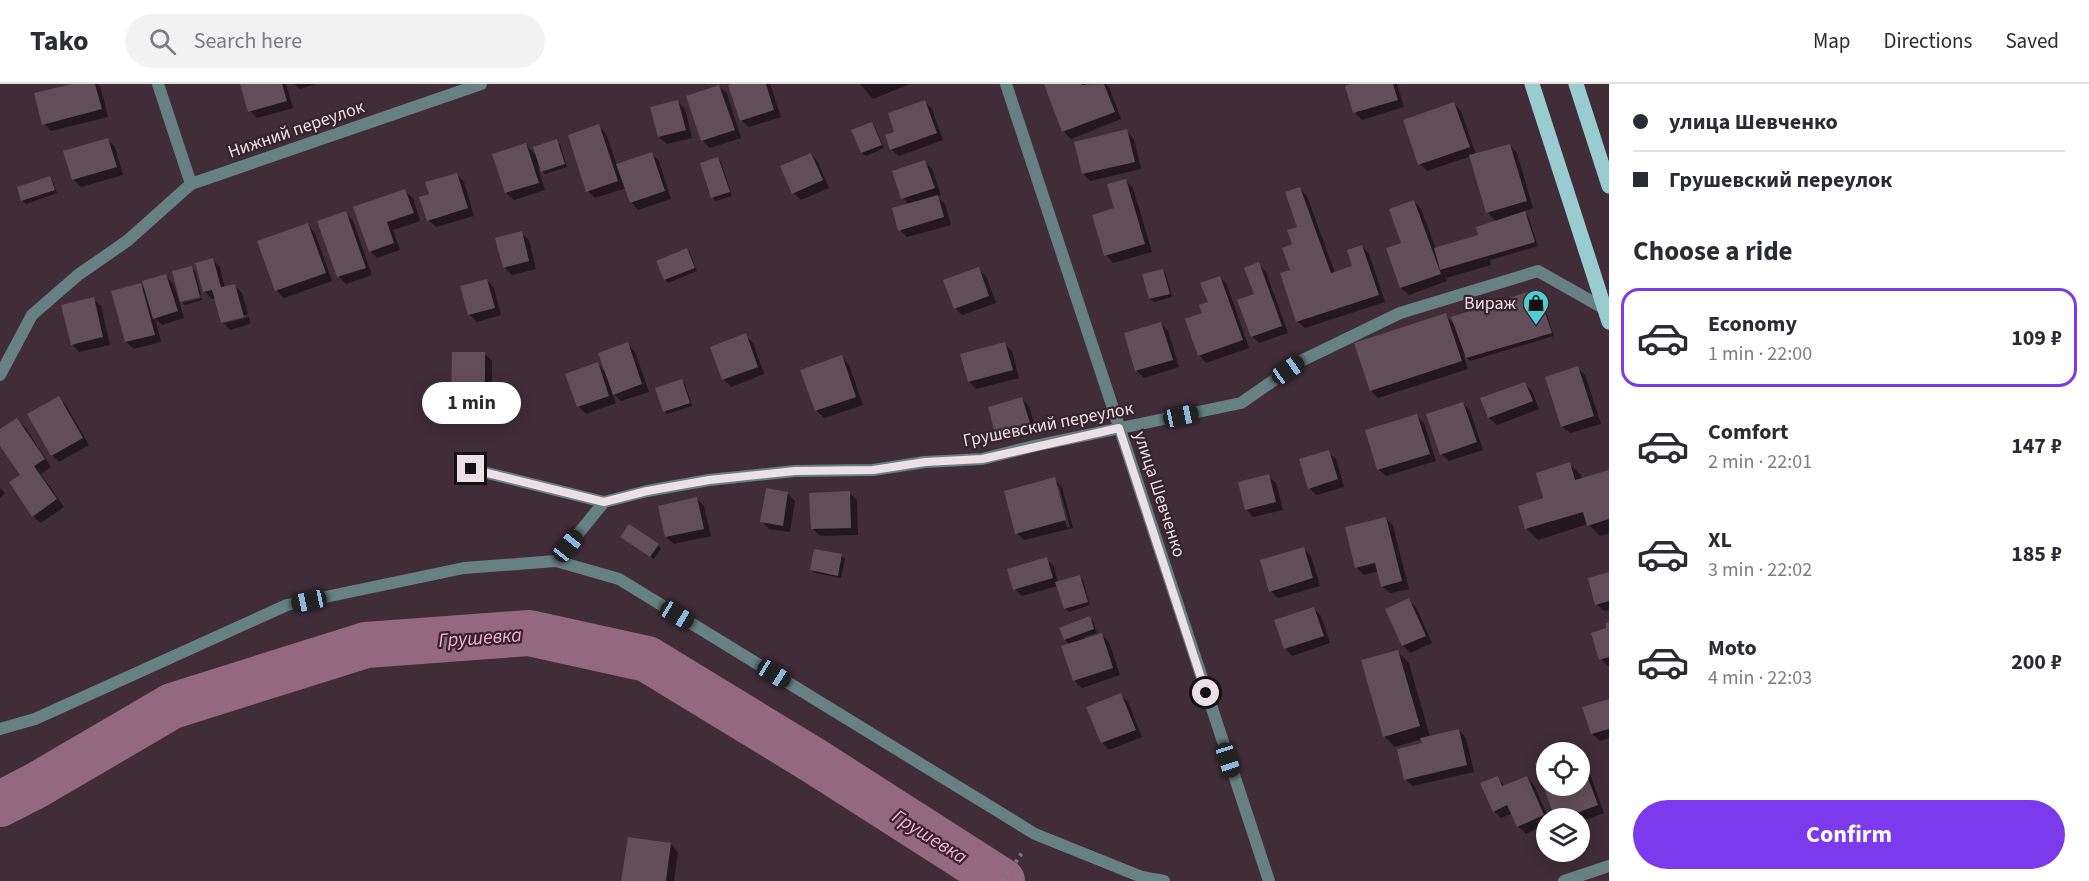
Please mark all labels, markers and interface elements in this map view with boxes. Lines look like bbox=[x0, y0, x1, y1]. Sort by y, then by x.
search box bbox=[125, 14, 545, 68]
text: Tako bbox=[30, 21, 89, 61]
icon: search bbox=[146, 25, 179, 58]
text: Search here bbox=[194, 25, 302, 57]
text: Map bbox=[1813, 26, 1851, 56]
text: Directions bbox=[1884, 26, 1972, 56]
text: Saved bbox=[2005, 26, 2059, 56]
street label: Нижний переулок bbox=[225, 94, 368, 165]
text: улица Шевченко bbox=[1669, 106, 1838, 138]
text: Грушевский переулок bbox=[1669, 164, 1892, 196]
text: Choose a ride bbox=[1633, 232, 1793, 271]
shop icon: Вираж bbox=[1521, 288, 1551, 326]
place label: Вираж bbox=[1464, 291, 1517, 316]
text: Economy bbox=[1708, 308, 1797, 340]
icon: car bbox=[1636, 311, 1690, 365]
text: 109 ₽ bbox=[2011, 322, 2062, 354]
text: 1 min · 22:00 bbox=[1708, 340, 1812, 368]
car bbox=[1268, 352, 1308, 388]
callout: 1 min bbox=[422, 382, 520, 424]
text: 1 min bbox=[447, 389, 496, 417]
street label: Грушевский переулок bbox=[961, 396, 1136, 453]
car bbox=[1162, 403, 1200, 429]
text: Comfort bbox=[1708, 416, 1789, 448]
icon: car bbox=[1636, 419, 1690, 473]
street label: улица Шевченко bbox=[1127, 428, 1192, 560]
text: 147 ₽ bbox=[2011, 430, 2062, 462]
text: 2 min · 22:01 bbox=[1708, 448, 1812, 476]
route end bbox=[457, 455, 484, 482]
text: XL bbox=[1708, 524, 1732, 556]
car bbox=[550, 526, 586, 566]
icon: car bbox=[1636, 527, 1690, 581]
text: 185 ₽ bbox=[2011, 538, 2062, 570]
text: 3 min · 22:02 bbox=[1708, 556, 1812, 584]
car bbox=[290, 588, 328, 614]
car bbox=[657, 598, 697, 632]
water label: Грушевка bbox=[437, 621, 523, 655]
text: Moto bbox=[1708, 632, 1757, 664]
icon: car bbox=[1636, 635, 1690, 689]
text: 200 ₽ bbox=[2011, 646, 2062, 678]
car bbox=[754, 657, 794, 691]
text: 4 min · 22:03 bbox=[1708, 664, 1812, 692]
route start bbox=[1192, 679, 1219, 706]
car bbox=[1214, 740, 1242, 780]
map controls bbox=[1536, 742, 1590, 862]
button: locate bbox=[1536, 742, 1590, 796]
button: Confirm bbox=[1633, 800, 2065, 869]
water label: Грушевка bbox=[886, 803, 973, 871]
button: layers bbox=[1536, 808, 1590, 862]

